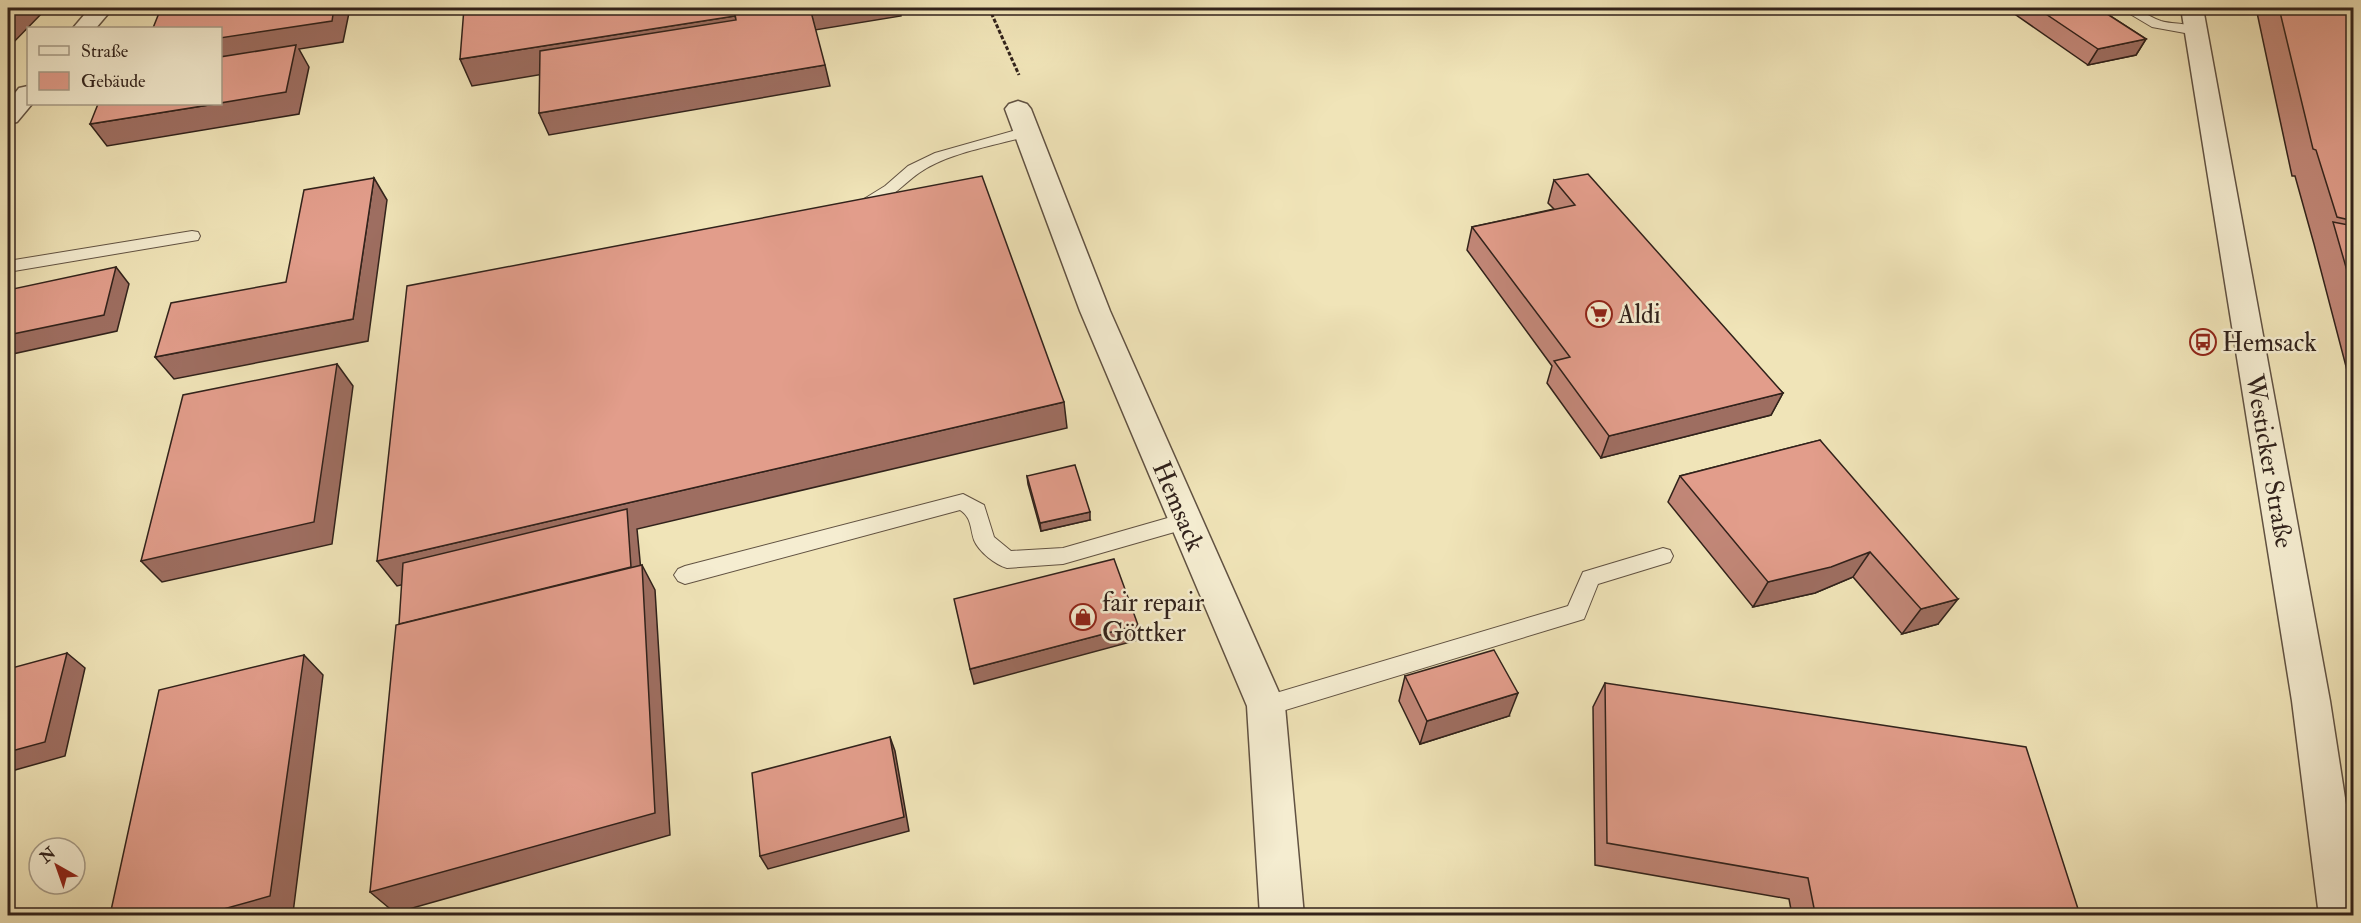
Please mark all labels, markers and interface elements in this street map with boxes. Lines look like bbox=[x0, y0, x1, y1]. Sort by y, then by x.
legend bbox=[27, 27, 222, 105]
text: Straße bbox=[81, 40, 129, 63]
text: Gebäude bbox=[81, 70, 146, 93]
supermarket icon: Aldi bbox=[1584, 299, 1614, 329]
place label: Aldi bbox=[1617, 299, 1661, 331]
bus stop icon: Hemsack bbox=[2188, 327, 2218, 357]
place label: Hemsack bbox=[2222, 327, 2317, 359]
street label: Westicker Straße bbox=[2238, 371, 2300, 551]
street label: Hemsack bbox=[1145, 457, 1212, 557]
place label: fair repair Göttker bbox=[1102, 587, 1204, 649]
shop icon: fair repair Göttker bbox=[1068, 602, 1098, 632]
north arrow bbox=[27, 836, 87, 896]
text: N bbox=[35, 843, 60, 868]

